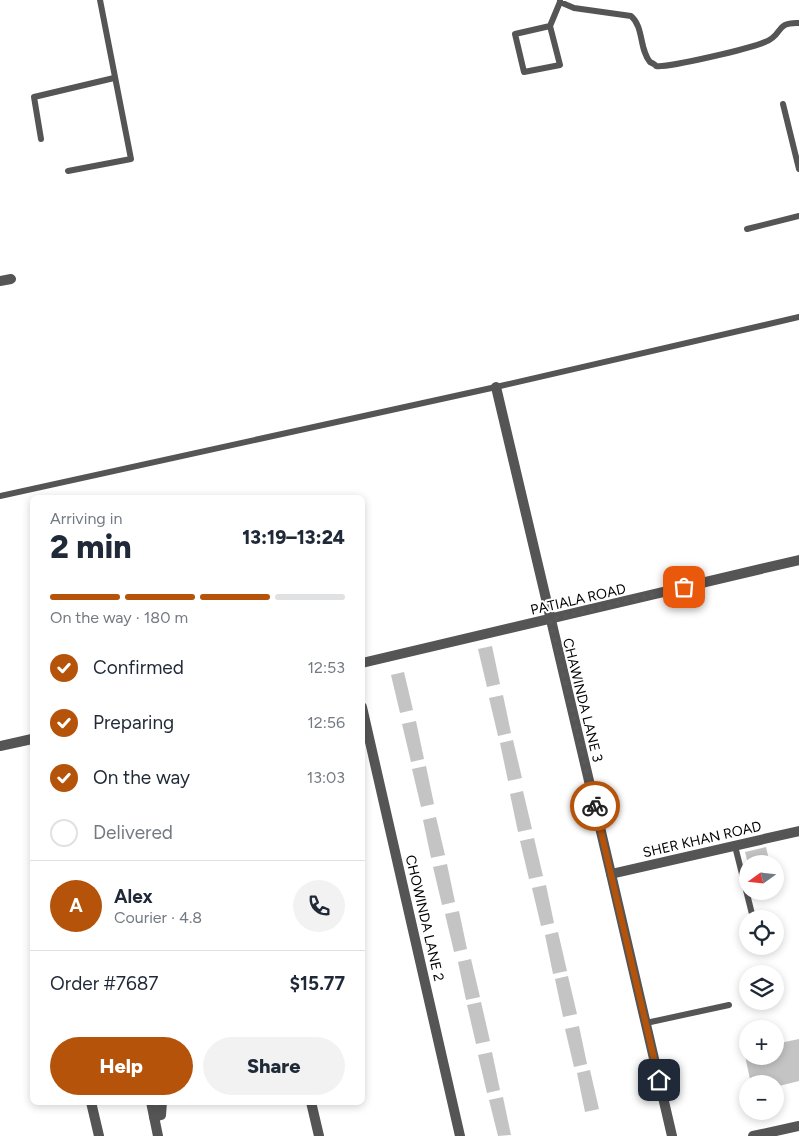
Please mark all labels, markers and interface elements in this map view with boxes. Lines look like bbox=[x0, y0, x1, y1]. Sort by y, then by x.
text: Arriving in bbox=[50, 509, 122, 528]
text: 13:19–13:24 bbox=[242, 526, 345, 549]
text: 2 min bbox=[50, 528, 132, 566]
pin bbox=[663, 566, 705, 608]
icon: bag bbox=[670, 573, 698, 601]
street label: PATIALA ROAD bbox=[529, 580, 627, 619]
text: On the way · 180 m bbox=[50, 608, 188, 627]
street label: CHAWINDA LANE 3 bbox=[559, 636, 606, 764]
icon: check bbox=[50, 654, 78, 682]
text: Confirmed bbox=[93, 656, 184, 679]
text: 12:53 bbox=[307, 658, 345, 677]
icon: check bbox=[50, 709, 78, 737]
text: Preparing bbox=[93, 711, 174, 734]
text: 12:56 bbox=[307, 713, 345, 732]
icon: check bbox=[50, 764, 78, 792]
text: On the way bbox=[93, 766, 190, 789]
text: 13:03 bbox=[307, 768, 345, 787]
courier bbox=[570, 781, 620, 831]
icon: bike bbox=[581, 792, 609, 820]
street label: SHER KHAN ROAD bbox=[641, 818, 763, 861]
text: Delivered bbox=[93, 821, 173, 844]
street label: CHOWINDA LANE 2 bbox=[402, 853, 447, 983]
north arrow bbox=[739, 855, 784, 900]
map controls bbox=[739, 855, 784, 1120]
button: phone bbox=[293, 880, 345, 932]
text: Alex bbox=[114, 885, 153, 908]
text: A bbox=[69, 894, 83, 917]
text: Courier · 4.8 bbox=[114, 908, 202, 927]
button: locate bbox=[739, 910, 784, 955]
button: layers bbox=[739, 965, 784, 1010]
text: Order #7687 bbox=[50, 972, 159, 995]
text: $15.77 bbox=[290, 972, 345, 995]
button: + bbox=[739, 1020, 784, 1065]
button: Help bbox=[50, 1037, 193, 1095]
button: Share bbox=[203, 1037, 345, 1095]
pin bbox=[638, 1059, 680, 1101]
icon: home bbox=[645, 1066, 673, 1094]
button: − bbox=[739, 1075, 784, 1120]

